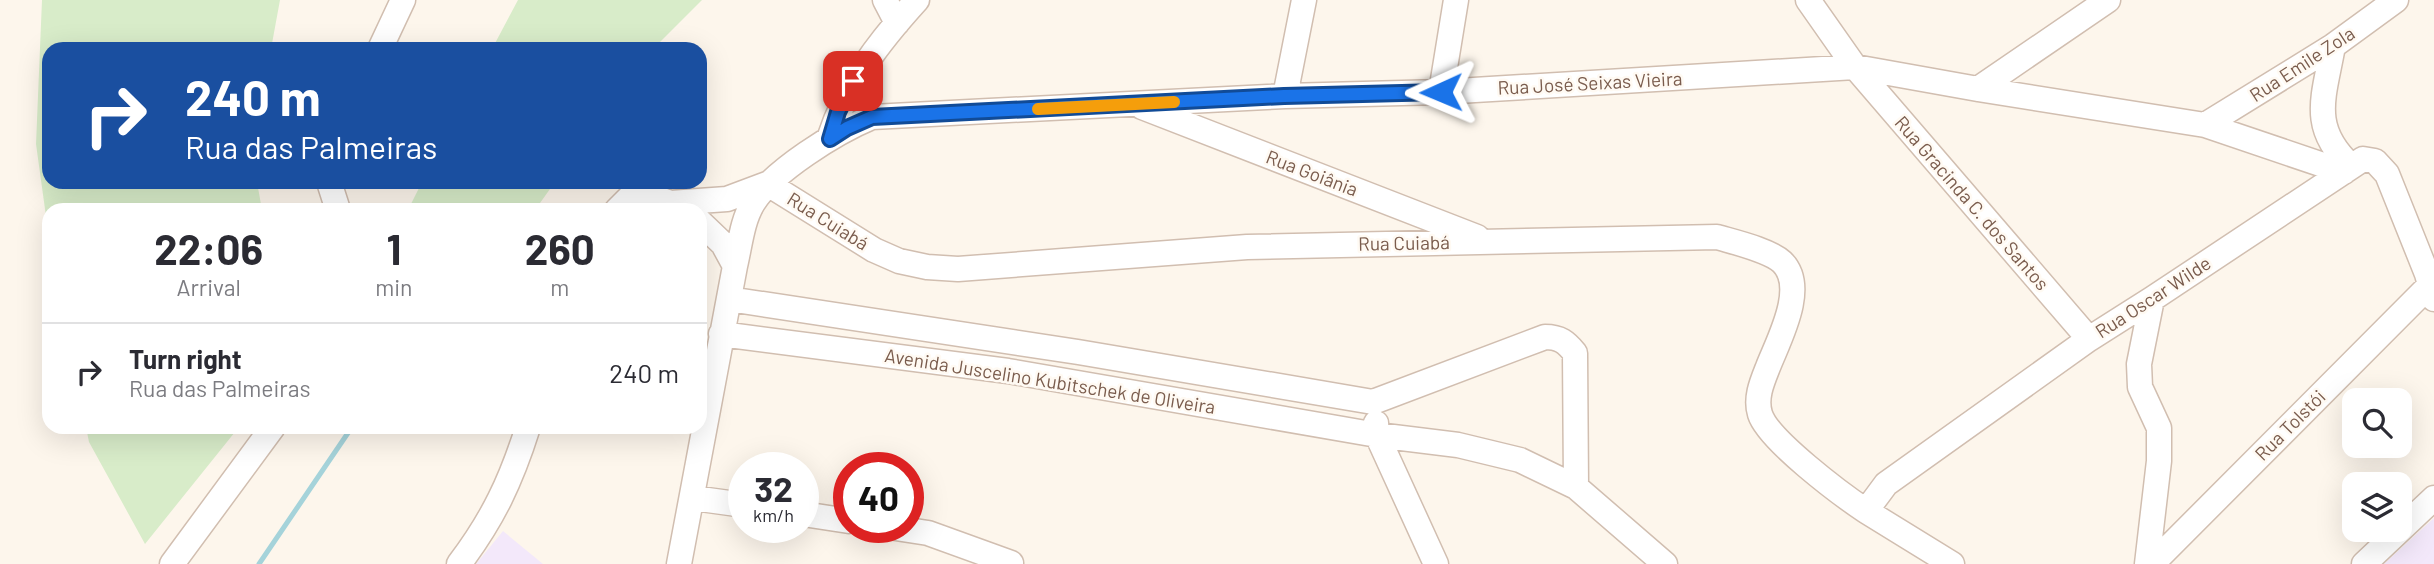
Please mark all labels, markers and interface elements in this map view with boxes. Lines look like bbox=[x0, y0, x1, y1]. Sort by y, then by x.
street label: Rua Emile Zola bbox=[2245, 21, 2359, 106]
pin bbox=[823, 51, 883, 111]
position arrow bbox=[1404, 55, 1478, 129]
icon: arrive bbox=[834, 62, 872, 100]
street label: Rua José Seixas Vieira bbox=[1497, 66, 1683, 99]
text: 240 m bbox=[185, 67, 321, 126]
icon: right bbox=[70, 70, 161, 161]
street label: Rua Gracinda C. dos Santos bbox=[1890, 111, 2054, 295]
text: Rua das Palmeiras bbox=[185, 127, 437, 165]
street label: Rua Goiânia bbox=[1263, 144, 1361, 201]
street label: Rua Cuiabá bbox=[783, 187, 873, 255]
text: 22:06 bbox=[154, 223, 263, 273]
text: 1 bbox=[386, 223, 401, 273]
text: 260 bbox=[525, 223, 595, 273]
street label: Rua Cuiabá bbox=[1358, 230, 1450, 255]
street label: Rua Oscar Wilde bbox=[2091, 251, 2215, 342]
text: Arrival bbox=[176, 273, 241, 301]
text: min bbox=[375, 273, 413, 301]
text: m bbox=[550, 273, 569, 301]
text: Turn right bbox=[129, 343, 242, 374]
street label: Avenida Juscelino Kubitschek de Oliveira bbox=[883, 343, 1217, 418]
icon: right bbox=[70, 353, 108, 391]
text: 240 m bbox=[609, 357, 679, 388]
text: Rua das Palmeiras bbox=[129, 374, 310, 402]
street label: Rua Tolstói bbox=[2250, 385, 2330, 465]
map controls bbox=[2342, 388, 2412, 542]
button: search bbox=[2342, 388, 2412, 458]
speed limit sign: 40 bbox=[833, 452, 924, 543]
text: 32 bbox=[754, 467, 793, 509]
button: layers bbox=[2342, 472, 2412, 542]
text: km/h bbox=[753, 504, 794, 526]

